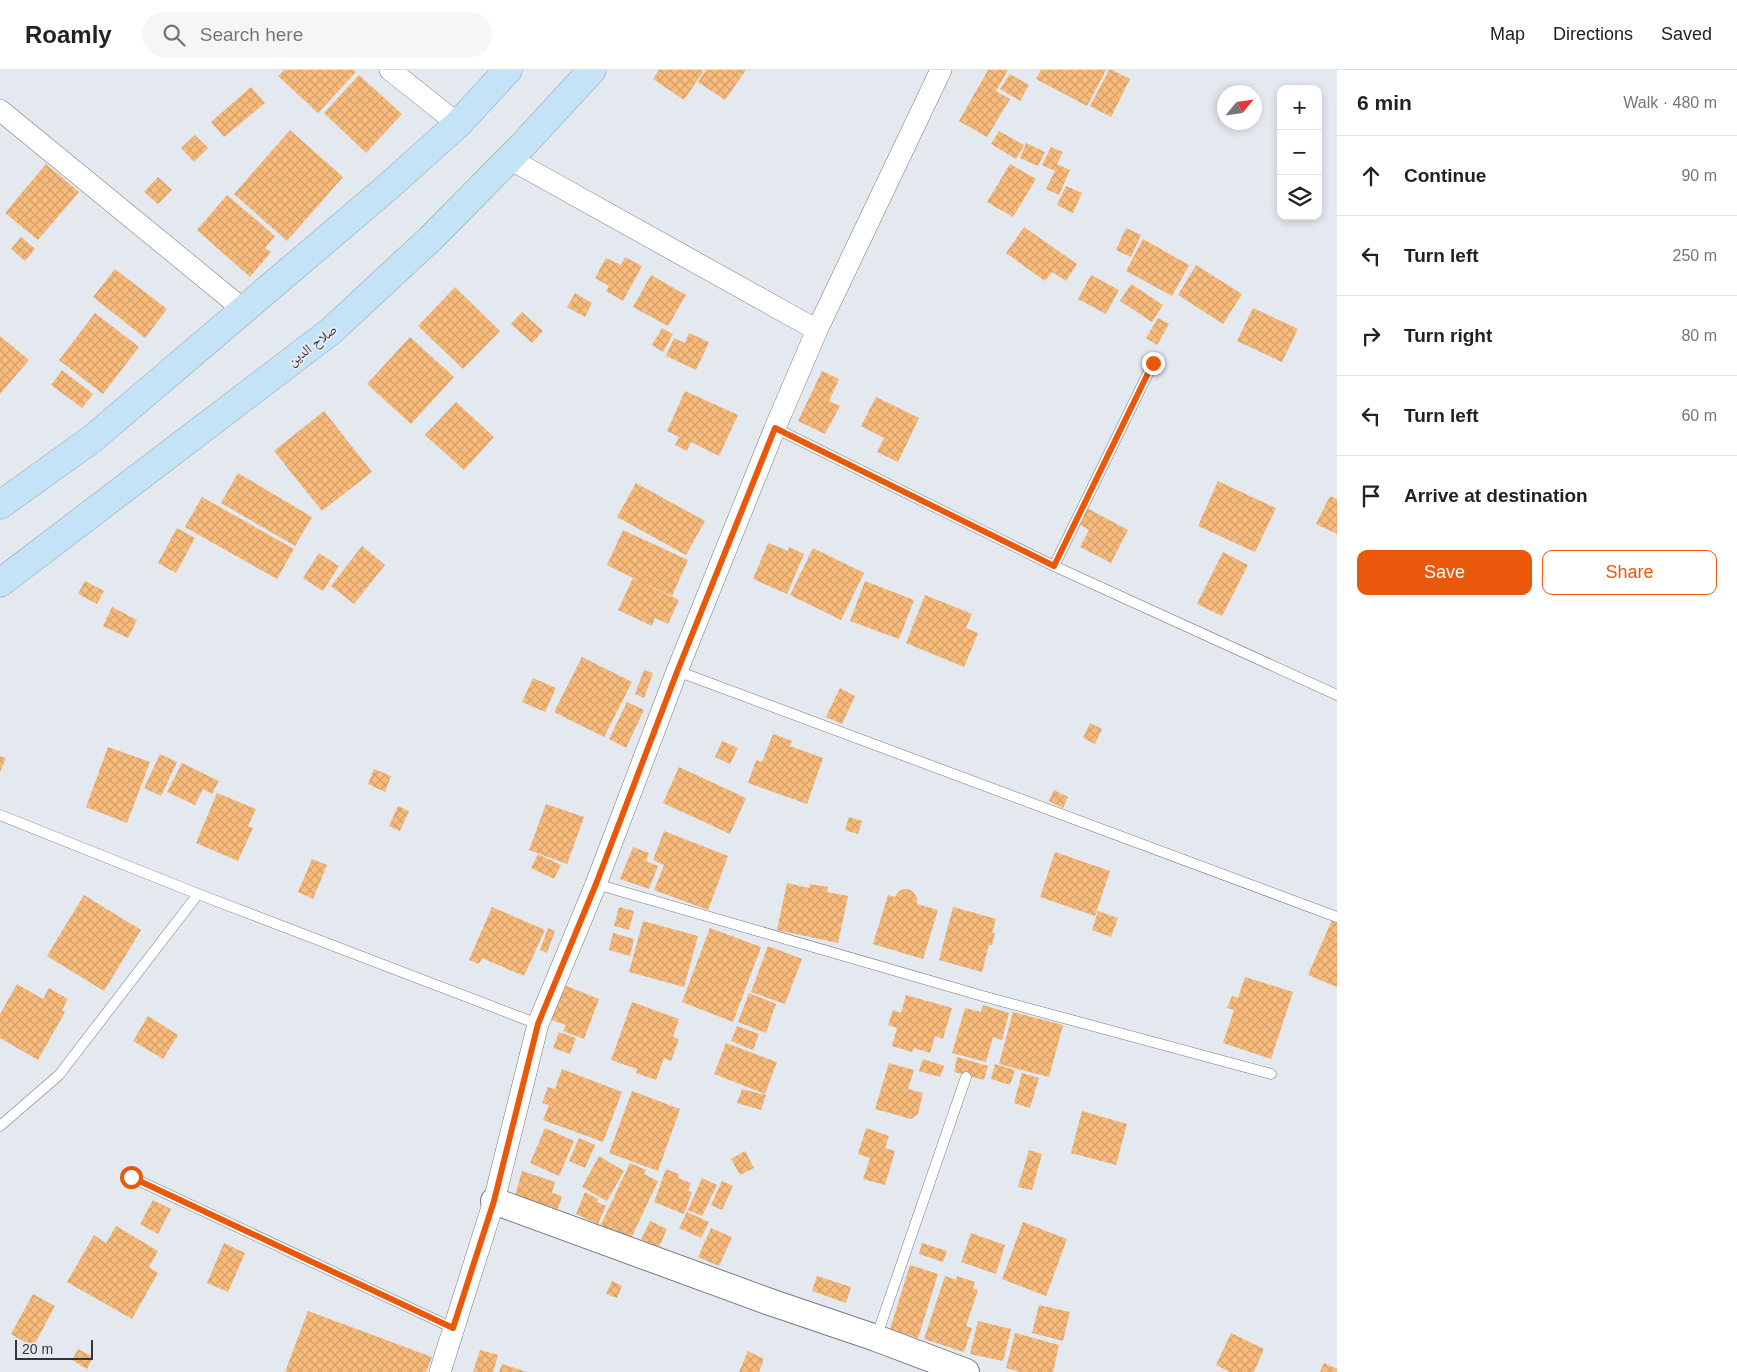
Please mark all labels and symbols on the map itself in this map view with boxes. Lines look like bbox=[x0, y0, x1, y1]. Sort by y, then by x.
north arrow bbox=[1217, 85, 1262, 130]
street label: صلاح الدين bbox=[284, 321, 341, 371]
route end bbox=[1142, 352, 1165, 375]
route start bbox=[120, 1166, 143, 1189]
scale bar bbox=[15, 1337, 92, 1360]

